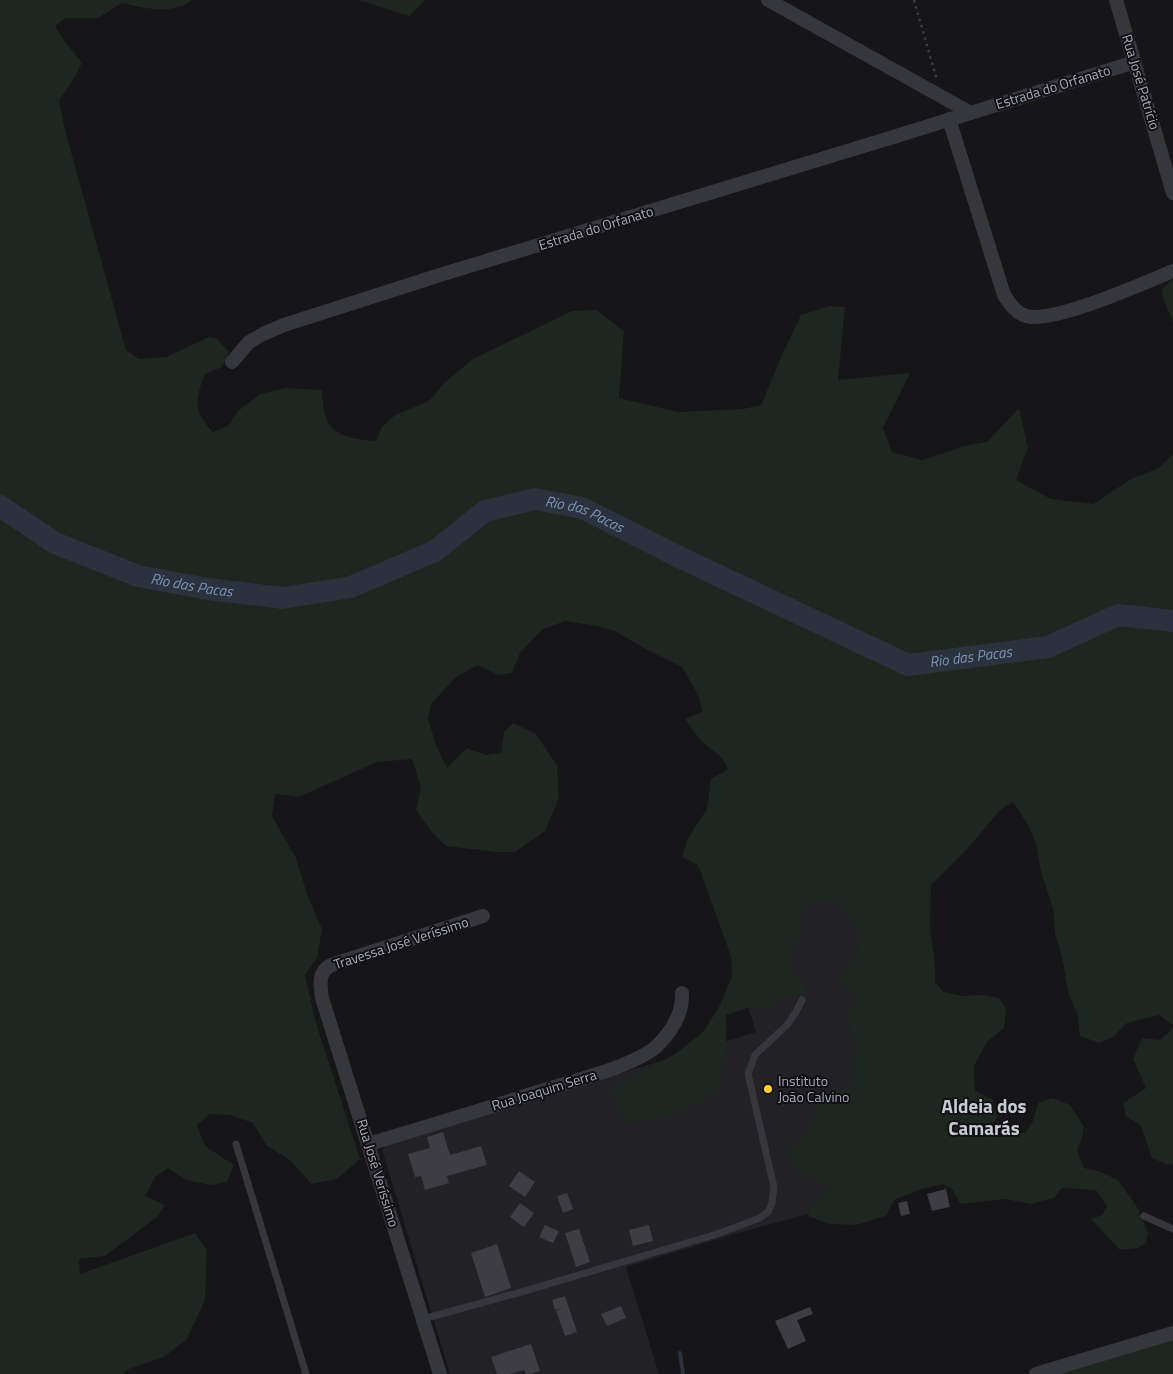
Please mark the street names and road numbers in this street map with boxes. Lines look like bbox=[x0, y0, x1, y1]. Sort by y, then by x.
street label: Rua José Patrício bbox=[1117, 32, 1166, 132]
street label: Estrada do Orfanato bbox=[993, 59, 1113, 114]
street label: Estrada do Orfanato bbox=[536, 200, 656, 255]
street label: Travessa José Veríssimo bbox=[331, 911, 471, 974]
street label: Rua Joaquim Serra bbox=[489, 1064, 599, 1115]
street label: Rua José Veríssimo bbox=[352, 1116, 405, 1229]

